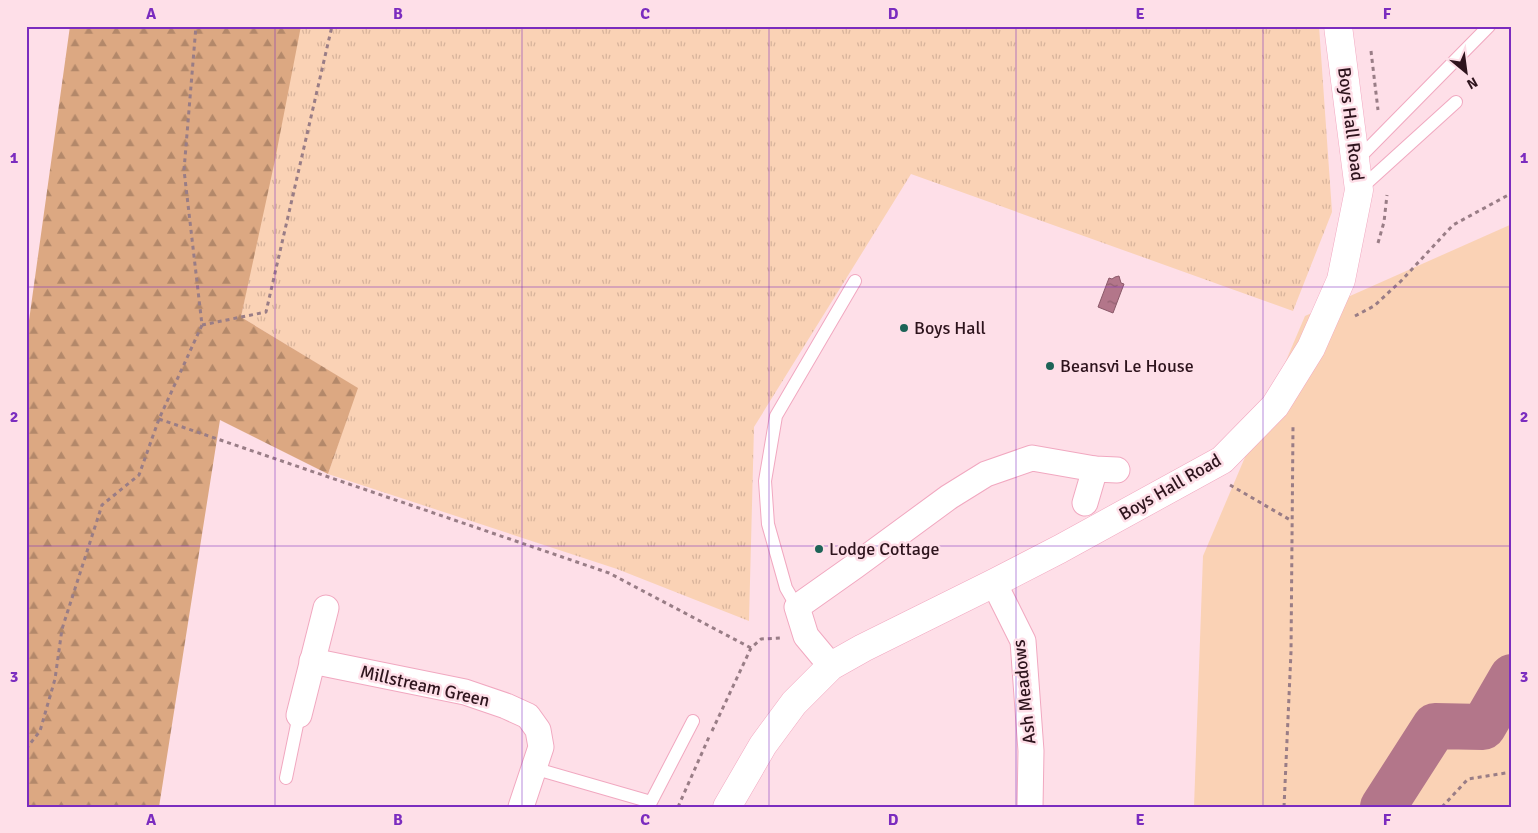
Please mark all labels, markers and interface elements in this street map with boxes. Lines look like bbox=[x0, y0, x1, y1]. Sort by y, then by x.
text: A bbox=[146, 4, 157, 24]
text: B bbox=[393, 4, 403, 24]
text: C bbox=[640, 4, 650, 24]
text: D bbox=[888, 4, 899, 24]
text: E bbox=[1135, 4, 1145, 24]
text: F bbox=[1383, 4, 1392, 24]
north arrow bbox=[1440, 48, 1490, 98]
street label: Boys Hall Road bbox=[1333, 66, 1369, 182]
text: N bbox=[1464, 73, 1480, 93]
text: 1 bbox=[10, 148, 19, 168]
text: 1 bbox=[1520, 148, 1529, 168]
place label: Boys Hall bbox=[914, 317, 986, 339]
marker: Boys Hall bbox=[898, 322, 910, 334]
place label: Beansvi Le House bbox=[1060, 355, 1194, 377]
marker: Beansvi Le House bbox=[1044, 360, 1056, 372]
text: 2 bbox=[10, 407, 18, 427]
text: 2 bbox=[1520, 407, 1528, 427]
street label: Boys Hall Road bbox=[1115, 449, 1225, 525]
place label: Lodge Cottage bbox=[829, 538, 939, 560]
marker: Lodge Cottage bbox=[813, 543, 825, 555]
street label: Ash Meadows bbox=[1008, 639, 1040, 745]
street label: Millstream Green bbox=[358, 660, 492, 712]
text: 3 bbox=[10, 667, 18, 687]
text: 3 bbox=[1520, 667, 1528, 687]
text: A bbox=[146, 810, 157, 830]
text: B bbox=[393, 810, 403, 830]
text: C bbox=[640, 810, 650, 830]
text: D bbox=[888, 810, 899, 830]
text: E bbox=[1135, 810, 1145, 830]
text: F bbox=[1383, 810, 1392, 830]

